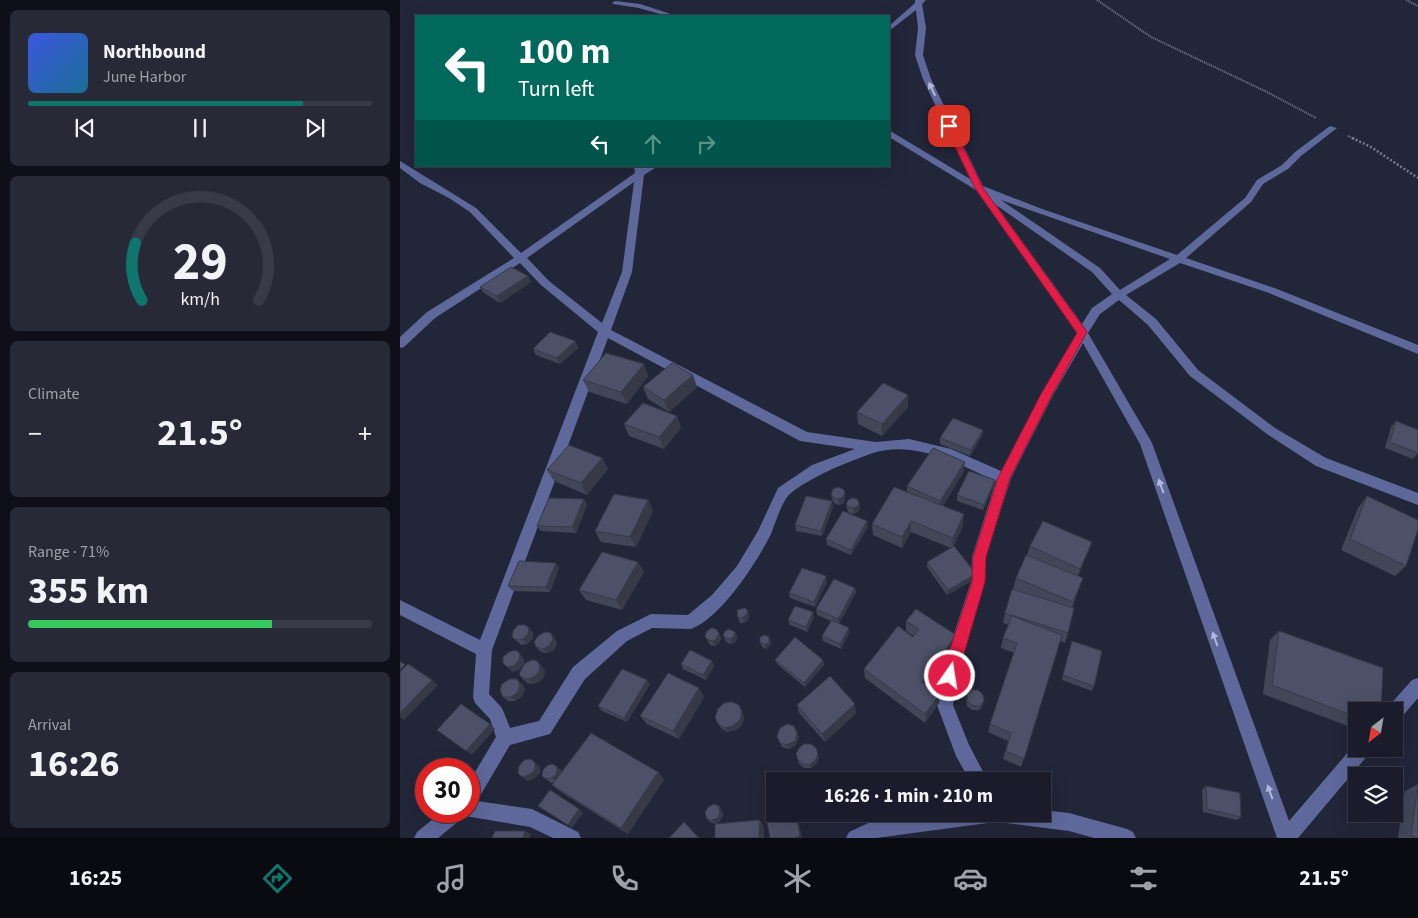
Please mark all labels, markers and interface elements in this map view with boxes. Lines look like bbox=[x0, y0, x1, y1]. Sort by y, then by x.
text: 100 m bbox=[518, 27, 610, 77]
icon: left bbox=[435, 35, 500, 100]
text: Northbound bbox=[103, 39, 206, 66]
text: June Harbor bbox=[103, 66, 186, 88]
text: Turn left bbox=[518, 73, 594, 105]
one-way arrow bbox=[927, 82, 935, 96]
pin bbox=[928, 105, 970, 147]
icon: arrive bbox=[935, 112, 963, 140]
icon: previous bbox=[71, 114, 99, 142]
icon: pause bbox=[186, 114, 214, 142]
icon: next bbox=[301, 114, 329, 142]
icon: left bbox=[586, 130, 614, 158]
icon: ahead bbox=[639, 130, 667, 158]
icon: right bbox=[692, 130, 720, 158]
text: 29 bbox=[173, 226, 227, 300]
text: km/h bbox=[180, 287, 220, 312]
text: Climate bbox=[28, 383, 79, 405]
text: 21.5° bbox=[157, 406, 243, 460]
text: − bbox=[28, 414, 42, 454]
text: + bbox=[358, 414, 372, 454]
one-way arrow bbox=[1157, 478, 1165, 493]
text: Range · 71% bbox=[28, 541, 109, 563]
text: 355 km bbox=[28, 564, 149, 618]
one-way arrow bbox=[1211, 631, 1219, 646]
position arrow bbox=[923, 649, 975, 701]
north arrow bbox=[1348, 702, 1402, 758]
map controls bbox=[1348, 702, 1403, 822]
text: Arrival bbox=[28, 714, 71, 736]
text: 16:26 bbox=[28, 737, 120, 791]
speed limit sign: 30 bbox=[415, 758, 480, 823]
button: layers bbox=[1348, 767, 1403, 822]
text: 16:26 · 1 min · 210 m bbox=[824, 783, 993, 810]
one-way arrow bbox=[1266, 784, 1274, 799]
icon: directions bbox=[260, 861, 295, 896]
icon: music bbox=[434, 861, 469, 896]
icon: phone bbox=[607, 861, 642, 896]
icon: climate bbox=[780, 861, 815, 896]
icon: car bbox=[953, 861, 988, 896]
icon: filters bbox=[1126, 861, 1161, 896]
text: 16:25 bbox=[69, 862, 122, 894]
text: 21.5° bbox=[1299, 862, 1349, 894]

